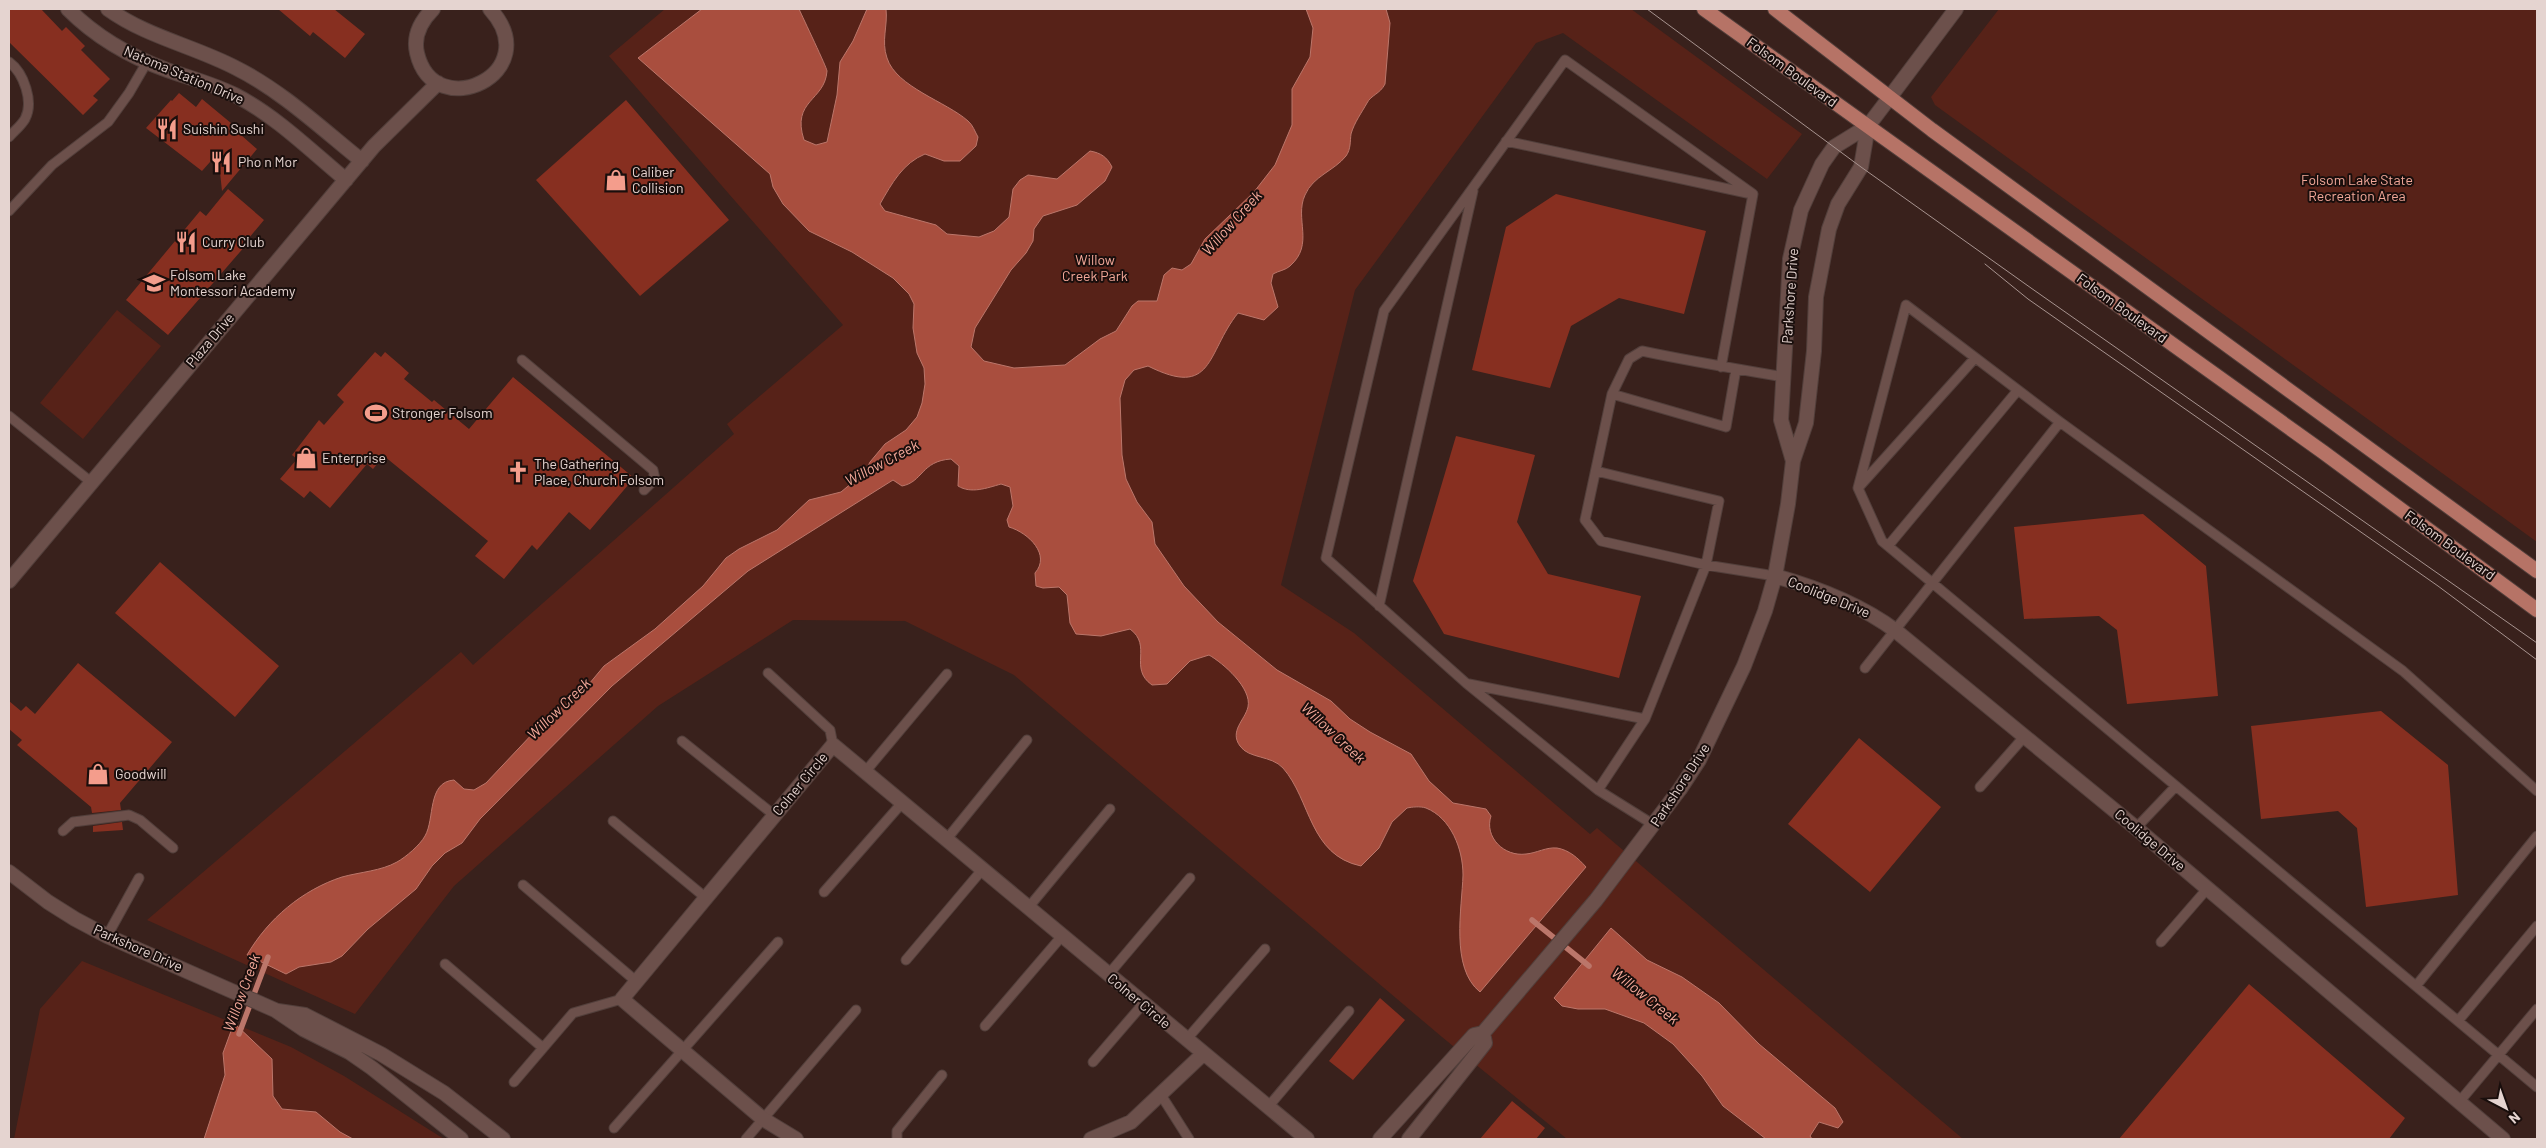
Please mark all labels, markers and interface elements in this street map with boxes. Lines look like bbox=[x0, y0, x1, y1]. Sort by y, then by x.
street label: Folsom Boulevard bbox=[1744, 33, 1841, 110]
street label: Natoma Station Drive bbox=[122, 42, 247, 108]
restaurant icon: Suishin Sushi bbox=[154, 116, 180, 142]
place label: Suishin Sushi bbox=[183, 120, 264, 137]
restaurant icon: Pho n Mor bbox=[208, 149, 234, 175]
place label: Pho n Mor bbox=[238, 153, 297, 170]
place label: Caliber Collision bbox=[632, 163, 684, 196]
shop icon: Caliber Collision bbox=[603, 167, 629, 193]
park label: Folsom Lake State Recreation Area bbox=[2301, 171, 2413, 204]
water label: Willow Creek bbox=[1197, 186, 1266, 258]
restaurant icon: Curry Club bbox=[173, 229, 199, 255]
place label: Curry Club bbox=[202, 233, 265, 250]
street label: Parkshore Drive bbox=[1778, 248, 1801, 344]
park label: Willow Creek Park bbox=[1062, 251, 1128, 284]
place label: Folsom Lake Montessori Academy bbox=[170, 266, 296, 299]
street label: Folsom Boulevard bbox=[2074, 269, 2171, 346]
school or university icon: Folsom Lake Montessori Academy bbox=[141, 270, 167, 296]
street label: Plaza Drive bbox=[182, 309, 237, 370]
sports icon: Stronger Folsom bbox=[363, 400, 389, 426]
place label: Stronger Folsom bbox=[392, 404, 493, 421]
water label: Willow Creek bbox=[842, 435, 922, 489]
shop icon: Enterprise bbox=[293, 445, 319, 471]
place label: Enterprise bbox=[322, 449, 386, 466]
place label: The Gathering Place, Church Folsom bbox=[534, 455, 664, 488]
church icon: The Gathering Place, Church Folsom bbox=[505, 459, 531, 485]
street label: Folsom Boulevard bbox=[2402, 506, 2499, 583]
street label: Coolidge Drive bbox=[1786, 572, 1873, 621]
water label: Willow Creek bbox=[523, 673, 594, 743]
water label: Willow Creek bbox=[1298, 698, 1370, 767]
street label: Parkshore Drive bbox=[1646, 740, 1713, 830]
street label: Colner Circle bbox=[768, 749, 831, 819]
shop icon: Goodwill bbox=[85, 761, 111, 787]
place label: Goodwill bbox=[115, 765, 167, 782]
street label: Coolidge Drive bbox=[2111, 805, 2189, 874]
street label: Parkshore Drive bbox=[91, 920, 185, 975]
water label: Willow Creek bbox=[219, 951, 264, 1034]
water label: Willow Creek bbox=[1608, 963, 1683, 1028]
street label: Colner Circle bbox=[1104, 969, 1174, 1032]
north arrow bbox=[2481, 1083, 2531, 1133]
text: N bbox=[2506, 1109, 2524, 1128]

